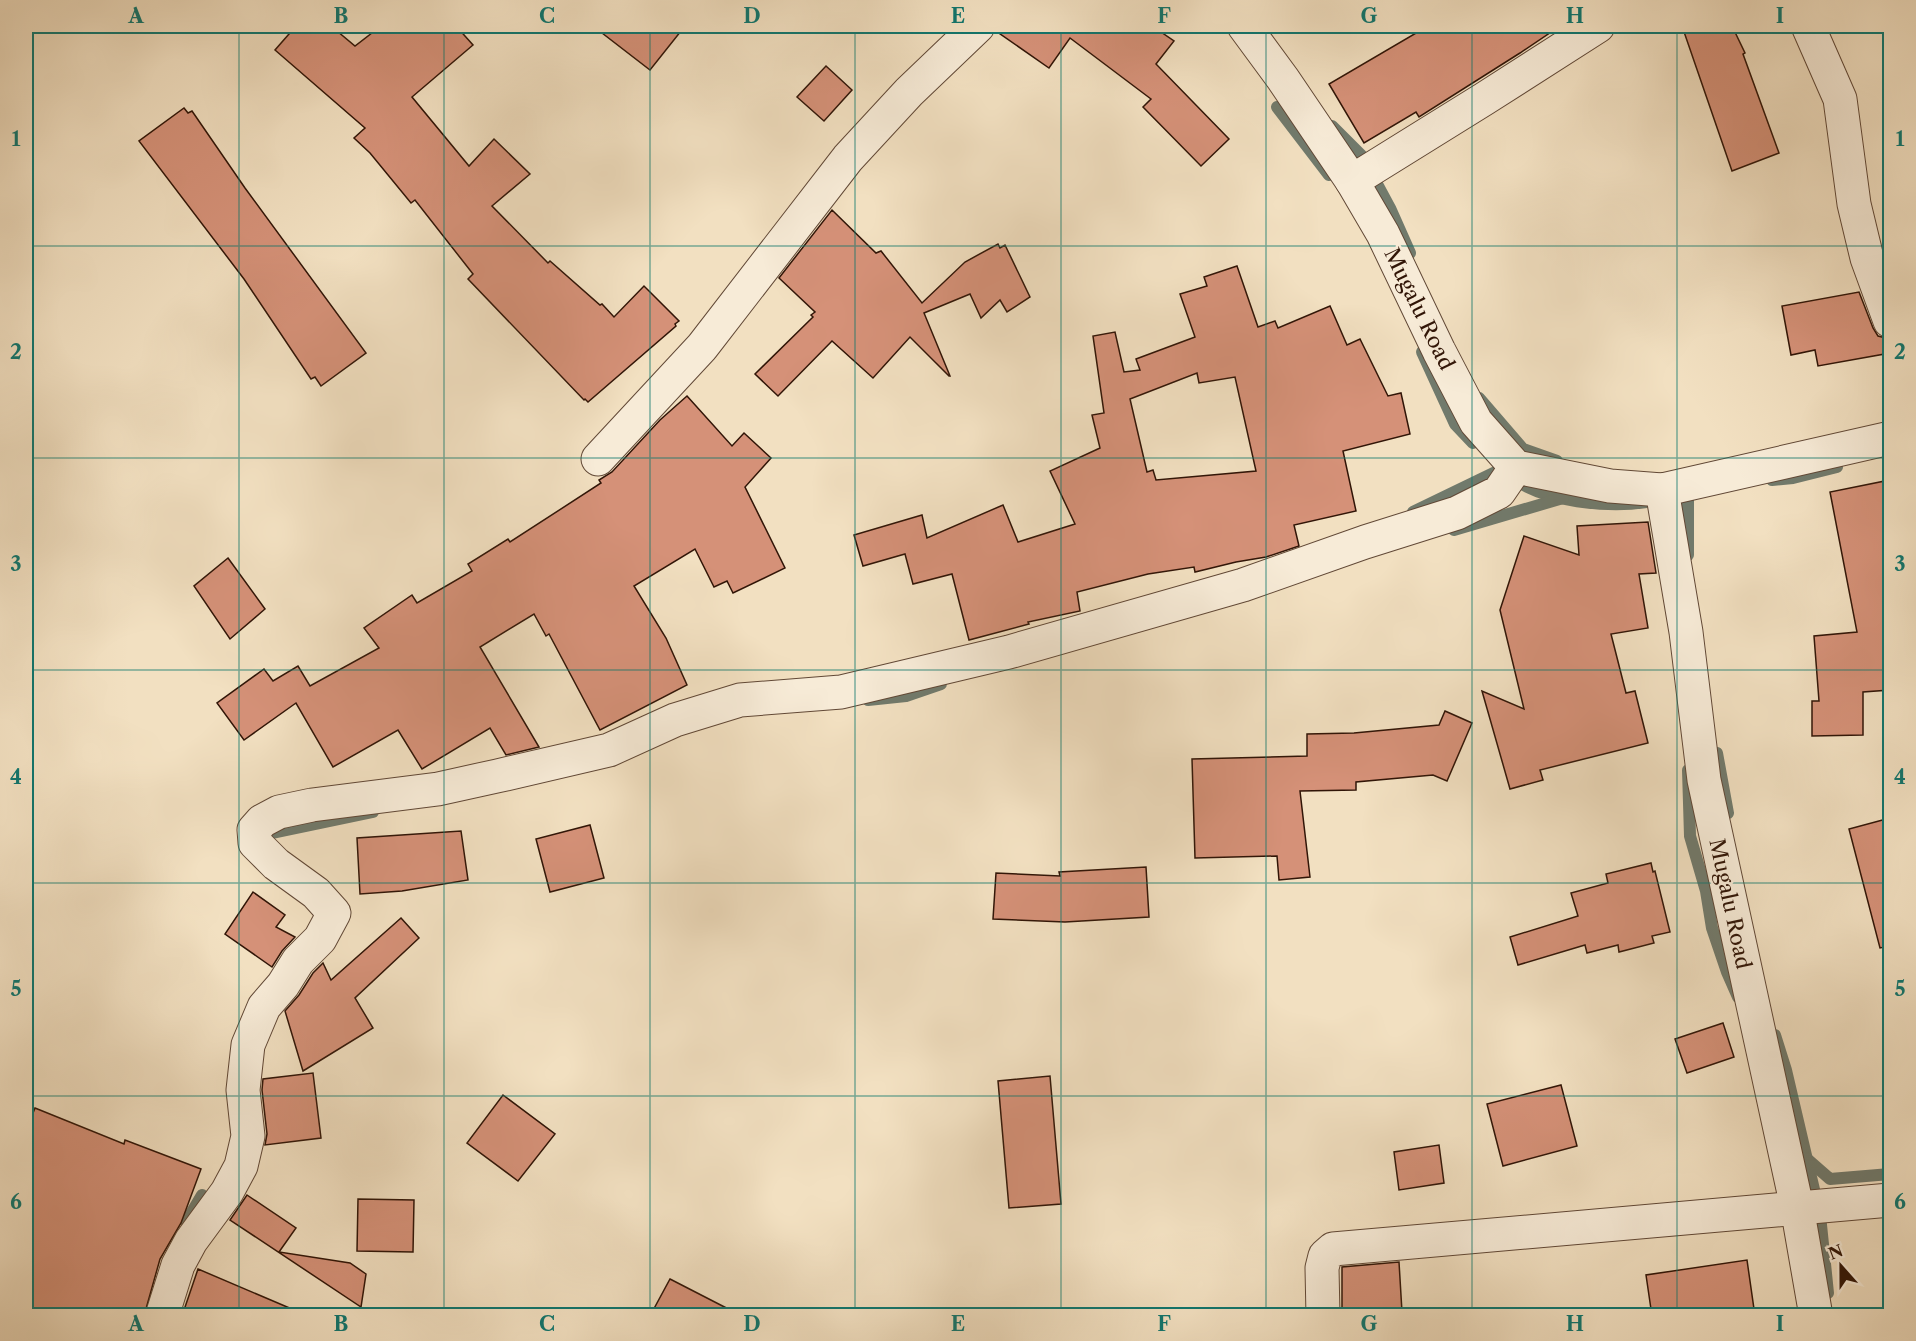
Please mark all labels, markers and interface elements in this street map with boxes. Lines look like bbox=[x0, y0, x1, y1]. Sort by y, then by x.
text: A bbox=[127, 4, 144, 28]
text: B bbox=[334, 4, 349, 28]
text: C bbox=[539, 4, 555, 28]
text: D bbox=[743, 4, 761, 28]
text: E bbox=[951, 4, 965, 28]
text: F bbox=[1157, 4, 1171, 28]
text: G bbox=[1361, 4, 1378, 28]
text: H bbox=[1566, 4, 1584, 28]
text: I bbox=[1776, 4, 1784, 28]
text: 1 bbox=[12, 127, 21, 151]
text: 1 bbox=[1896, 127, 1905, 151]
street label: Mugalu Road bbox=[1379, 244, 1460, 374]
text: 2 bbox=[10, 340, 22, 364]
text: 2 bbox=[1894, 340, 1906, 364]
text: 3 bbox=[10, 552, 22, 576]
text: 3 bbox=[1894, 552, 1906, 576]
text: 4 bbox=[10, 765, 22, 789]
text: 4 bbox=[1894, 765, 1906, 789]
street label: Mugalu Road bbox=[1704, 836, 1757, 972]
text: 5 bbox=[10, 977, 22, 1001]
text: 5 bbox=[1894, 977, 1906, 1001]
text: 6 bbox=[10, 1190, 22, 1214]
text: 6 bbox=[1894, 1190, 1906, 1214]
north arrow bbox=[1811, 1236, 1871, 1296]
text: N bbox=[1826, 1240, 1846, 1264]
text: A bbox=[127, 1312, 144, 1336]
text: B bbox=[334, 1312, 349, 1336]
text: C bbox=[539, 1312, 555, 1336]
text: D bbox=[743, 1312, 761, 1336]
text: E bbox=[951, 1312, 965, 1336]
text: F bbox=[1157, 1312, 1171, 1336]
text: G bbox=[1361, 1312, 1378, 1336]
text: H bbox=[1566, 1312, 1584, 1336]
text: I bbox=[1776, 1312, 1784, 1336]

